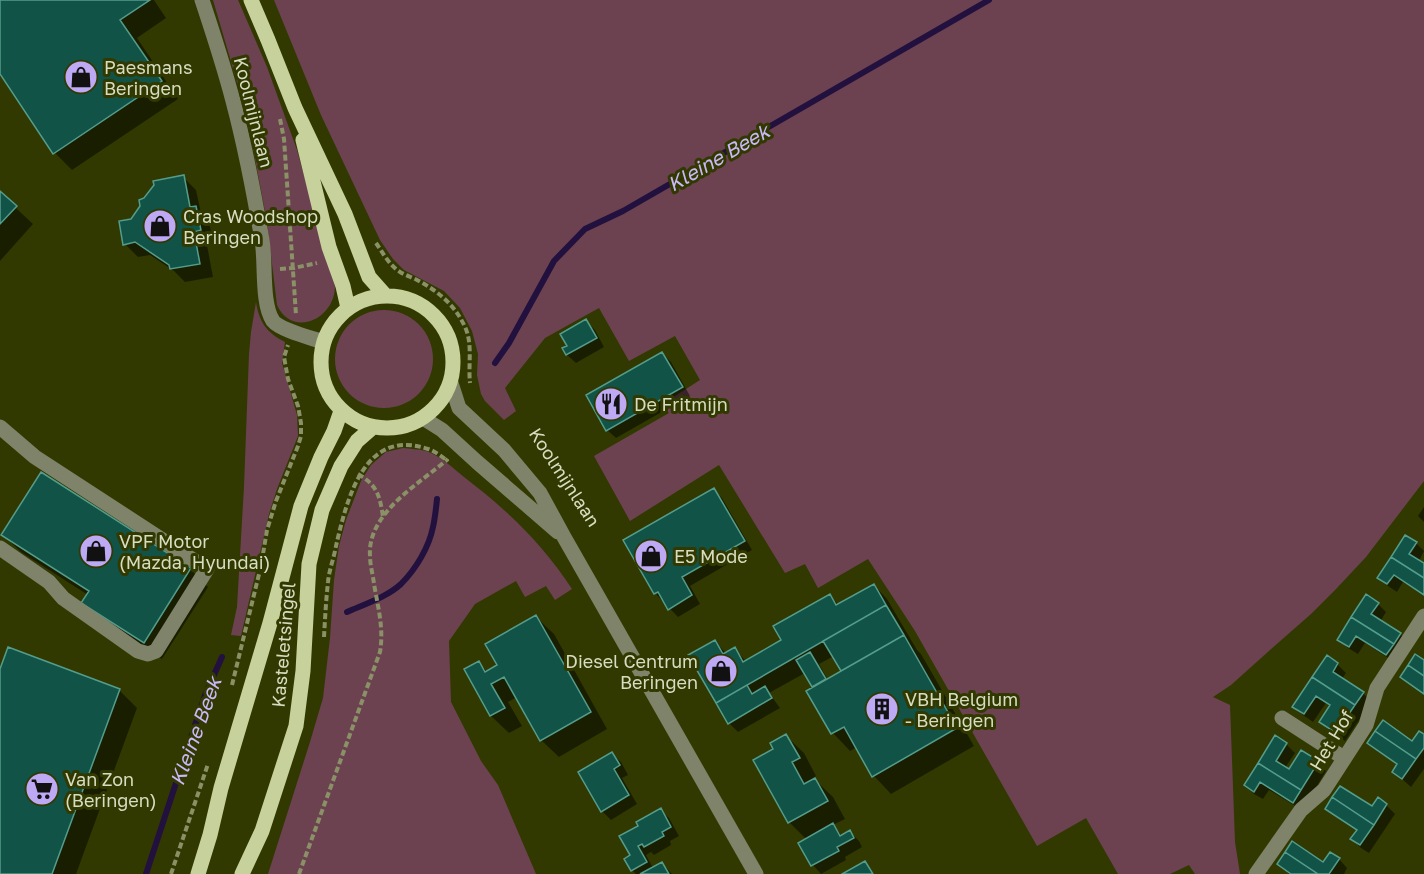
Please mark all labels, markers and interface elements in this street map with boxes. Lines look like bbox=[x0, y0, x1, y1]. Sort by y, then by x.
street label: Koolmijnlaan bbox=[230, 54, 278, 170]
place label: Paesmans Beringen bbox=[104, 56, 192, 99]
shop icon: Paesmans Beringen bbox=[63, 59, 99, 95]
water label: Kleine Beek bbox=[663, 117, 776, 196]
place label: Cras Woodshop Beringen bbox=[183, 205, 318, 248]
shop icon: Cras Woodshop Beringen bbox=[142, 208, 178, 244]
restaurant icon: De Fritmijn bbox=[593, 386, 629, 422]
place label: De Fritmijn bbox=[634, 393, 728, 415]
street label: Koolmijnlaan bbox=[525, 424, 605, 530]
place label: VPF Motor (Mazda, Hyundai) bbox=[119, 530, 270, 573]
shop icon: VPF Motor (Mazda, Hyundai) bbox=[78, 533, 114, 569]
shop icon: E5 Mode bbox=[633, 538, 669, 574]
place label: E5 Mode bbox=[674, 545, 748, 567]
street label: Kasteletsingel bbox=[267, 581, 299, 708]
place label: Diesel Centrum Beringen bbox=[565, 650, 698, 693]
shop icon: Diesel Centrum Beringen bbox=[703, 653, 739, 689]
water label: Kleine Beek bbox=[164, 671, 227, 788]
place label: VBH Belgium - Beringen bbox=[905, 688, 1018, 731]
building icon: VBH Belgium - Beringen bbox=[864, 691, 900, 727]
street label: Het Hof bbox=[1304, 705, 1358, 774]
place label: Van Zon (Beringen) bbox=[65, 768, 157, 811]
supermarket icon: Van Zon (Beringen) bbox=[24, 771, 60, 807]

